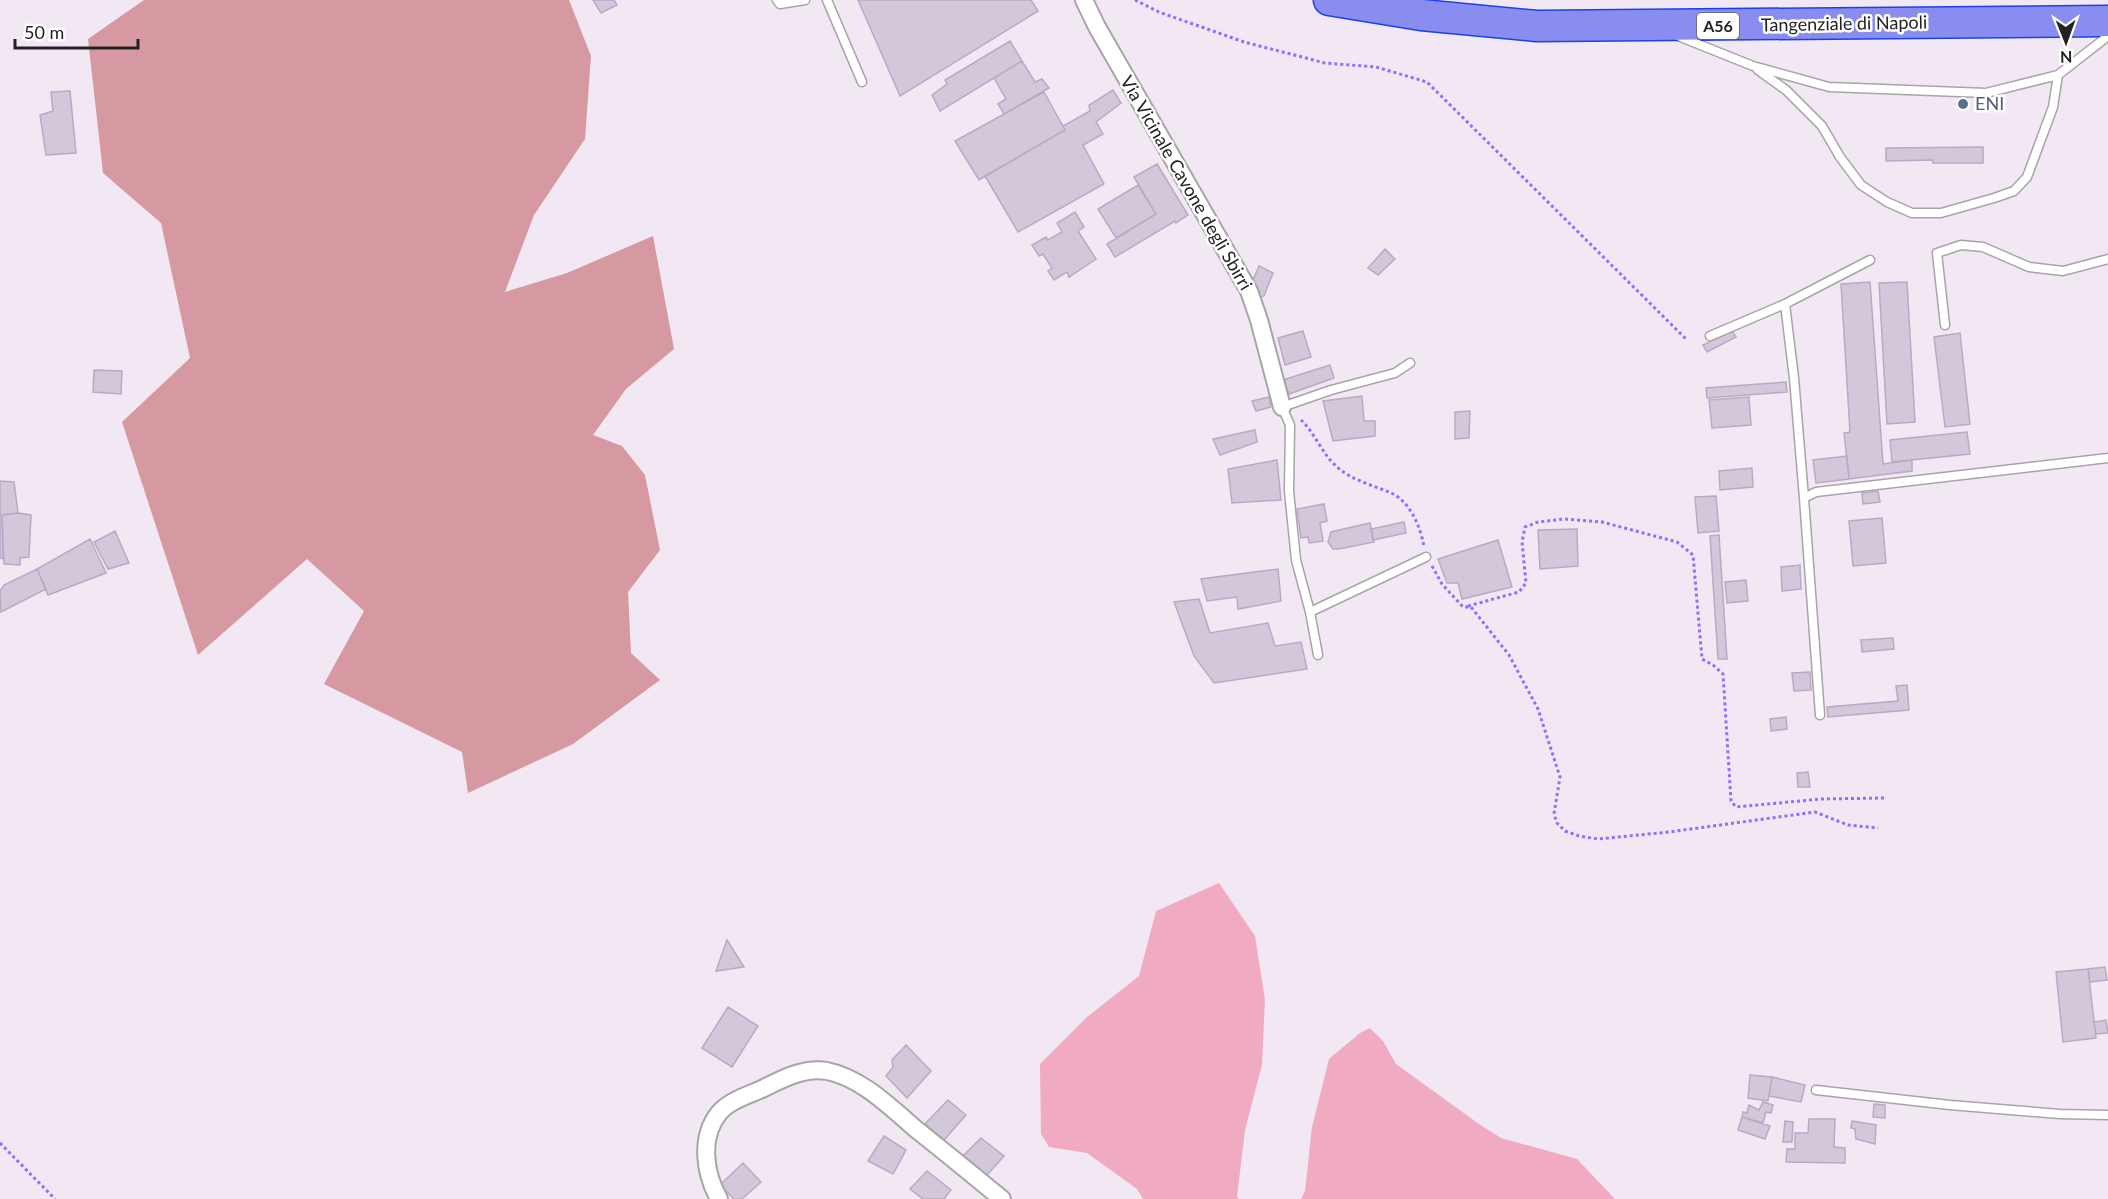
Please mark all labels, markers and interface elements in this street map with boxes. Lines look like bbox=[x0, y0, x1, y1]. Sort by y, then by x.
street label: Tangenziale di Napoli bbox=[1761, 11, 1927, 35]
scale bar bbox=[15, 12, 138, 50]
north arrow bbox=[2036, 12, 2096, 72]
road number: A56 bbox=[1697, 13, 1739, 39]
text: 50 m bbox=[24, 21, 64, 43]
text: N bbox=[2060, 48, 2073, 67]
street label: Via Vicinale Cavone degli Sbirri bbox=[1116, 71, 1257, 294]
place label: ENI bbox=[1975, 92, 2004, 114]
marker: ENI bbox=[1956, 97, 1970, 111]

